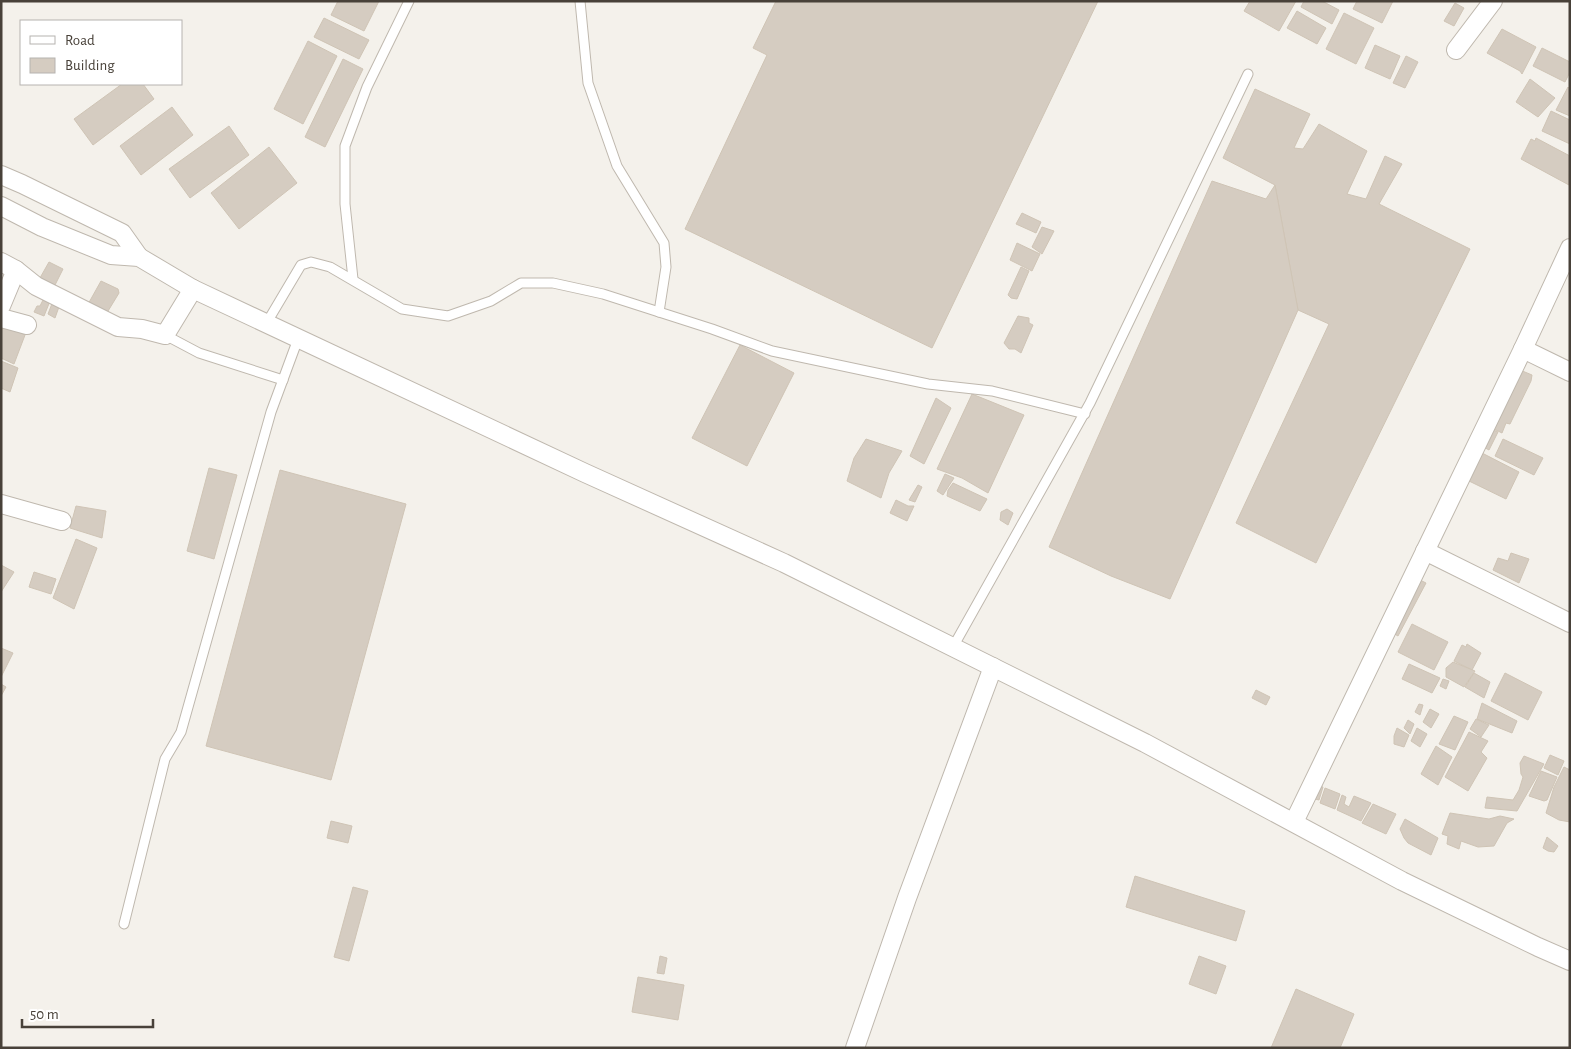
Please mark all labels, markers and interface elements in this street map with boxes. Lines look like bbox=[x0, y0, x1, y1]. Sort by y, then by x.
legend bbox=[20, 20, 182, 85]
text: Road bbox=[65, 33, 95, 48]
text: Building bbox=[65, 58, 115, 73]
scale bar bbox=[22, 996, 154, 1028]
text: 50 m bbox=[30, 1007, 59, 1022]

